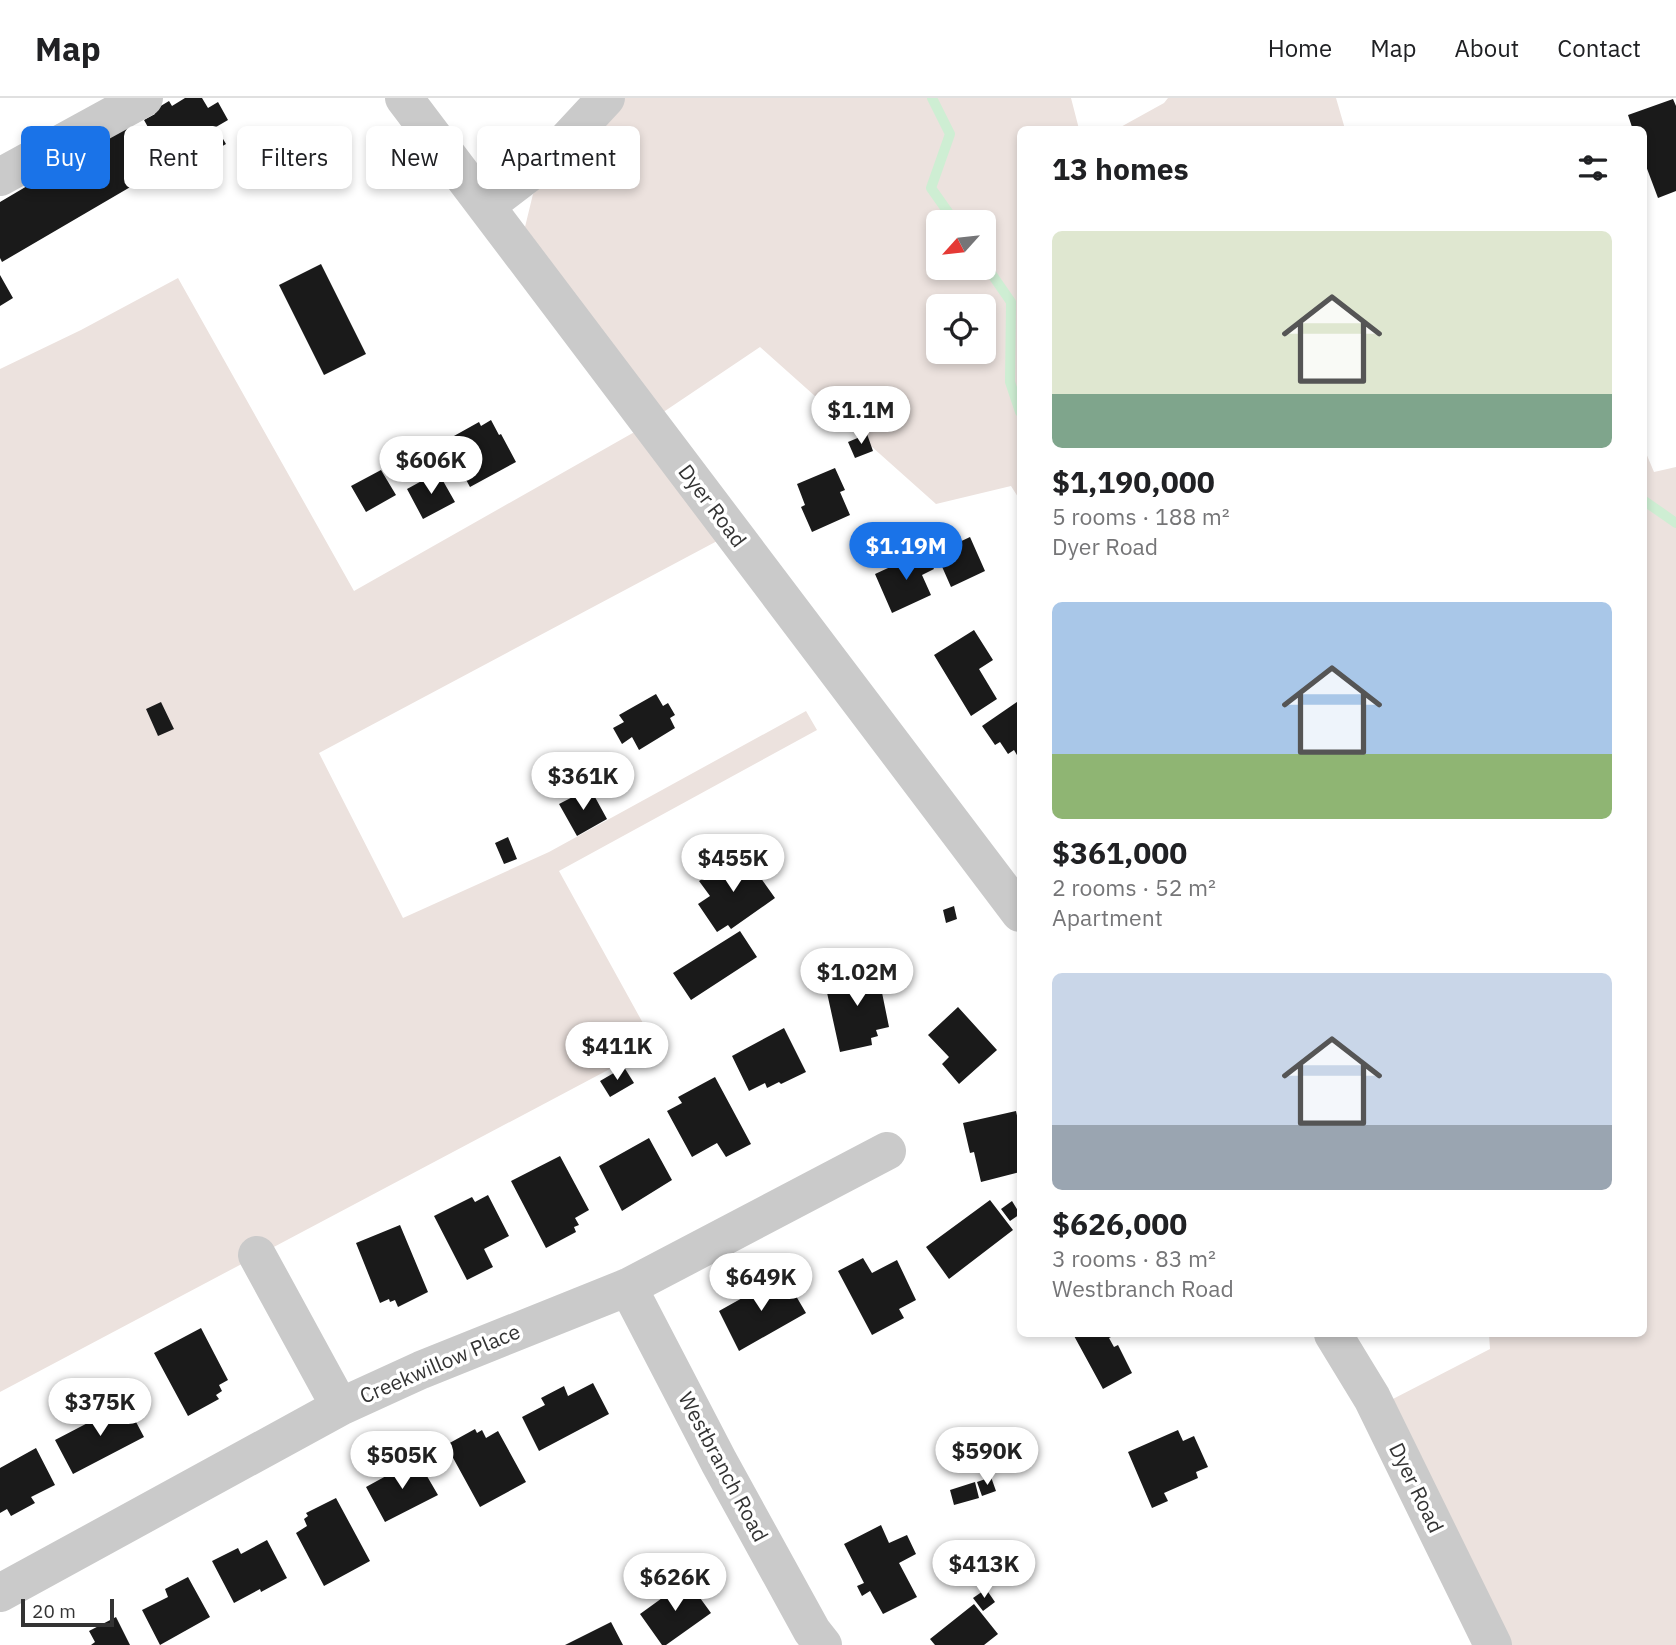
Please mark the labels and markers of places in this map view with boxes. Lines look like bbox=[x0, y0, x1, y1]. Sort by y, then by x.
pin: $1.1M bbox=[812, 386, 910, 446]
pin: $606K bbox=[382, 436, 480, 496]
pin: $1.19M bbox=[849, 522, 963, 582]
pin: $361K bbox=[534, 752, 632, 812]
pin: $455K bbox=[684, 834, 782, 894]
pin: $1.02M bbox=[800, 948, 914, 1008]
pin: $411K bbox=[568, 1023, 666, 1082]
pin: $649K bbox=[712, 1254, 810, 1313]
pin: $375K bbox=[51, 1378, 149, 1438]
pin: $590K bbox=[938, 1428, 1036, 1487]
pin: $505K bbox=[353, 1432, 451, 1491]
pin: $413K bbox=[935, 1540, 1033, 1600]
pin: $626K bbox=[626, 1554, 724, 1613]

